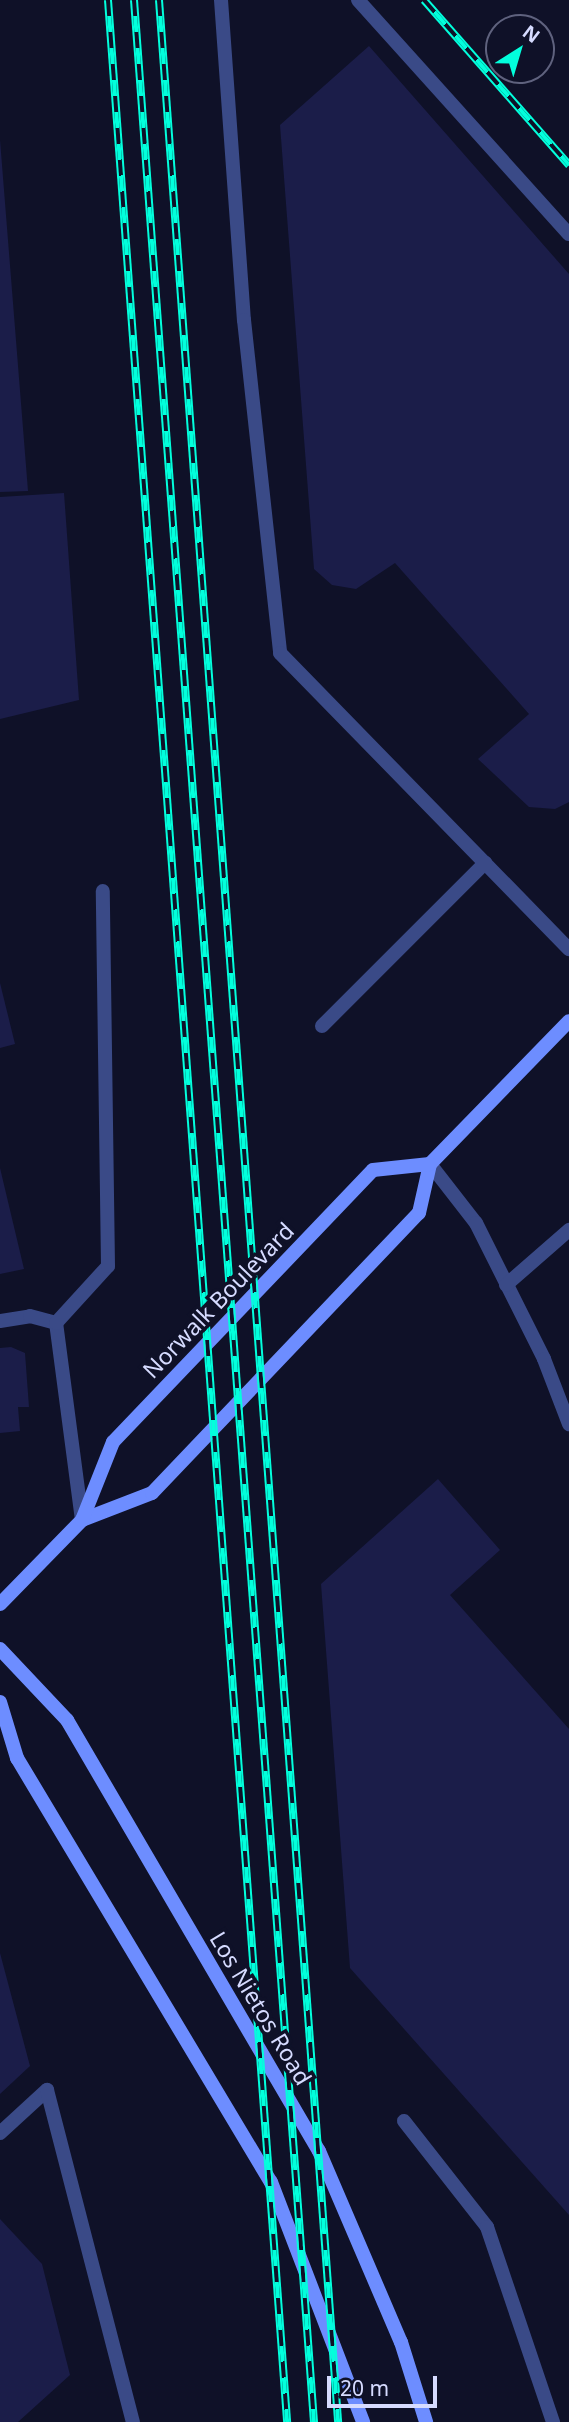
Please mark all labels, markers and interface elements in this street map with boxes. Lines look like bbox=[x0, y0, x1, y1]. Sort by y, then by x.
north arrow bbox=[485, 14, 555, 84]
text: N bbox=[517, 19, 545, 49]
street label: Norwalk Boulevard bbox=[137, 1217, 299, 1383]
street label: Los Nietos Road bbox=[204, 1926, 318, 2090]
scale bar bbox=[331, 2362, 441, 2406]
text: 20 m bbox=[340, 2374, 389, 2402]

